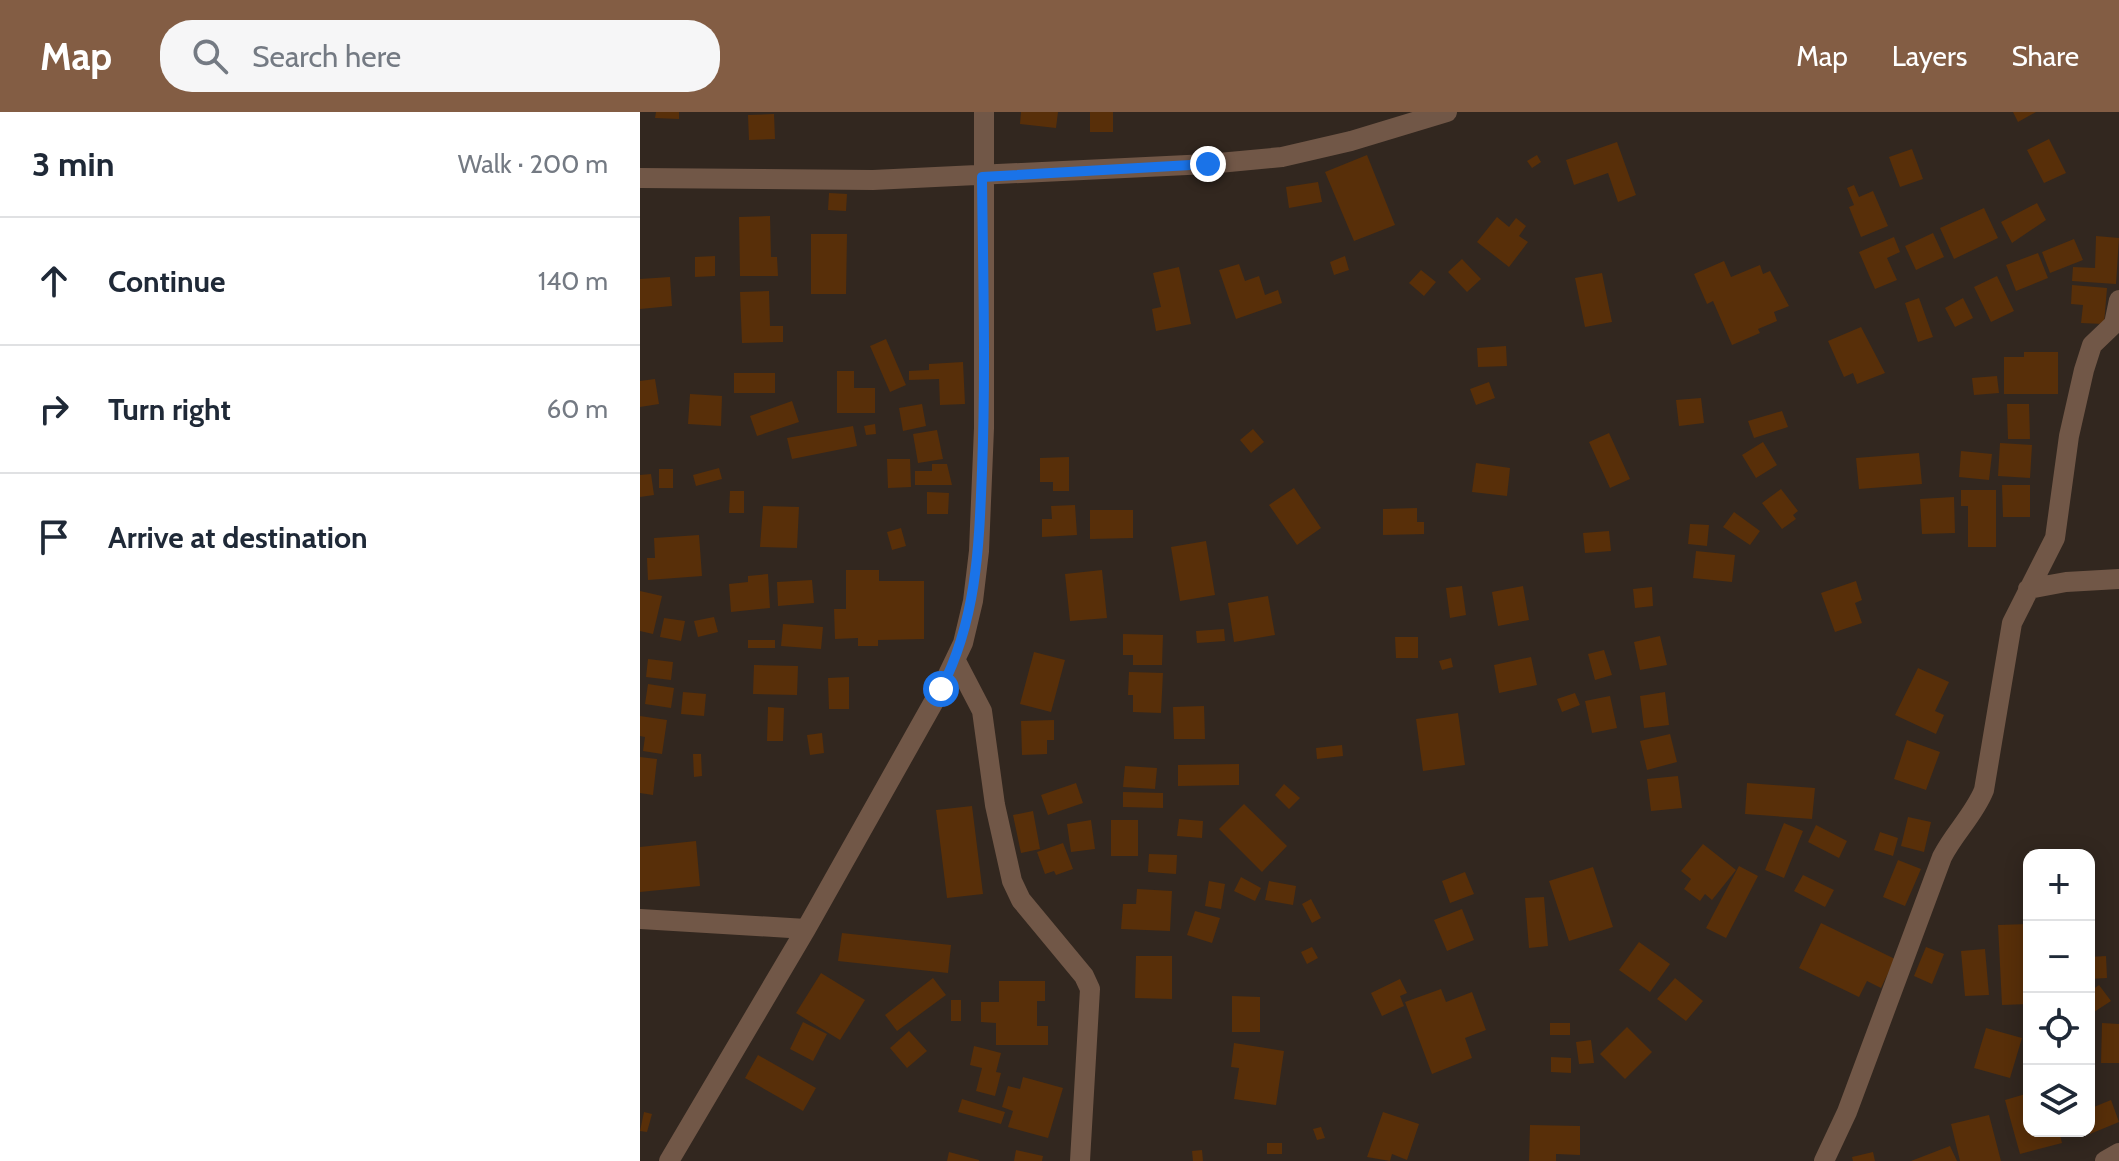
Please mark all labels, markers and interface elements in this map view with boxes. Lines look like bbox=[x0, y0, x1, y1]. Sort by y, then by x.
search box bbox=[160, 20, 720, 92]
text: Map bbox=[40, 33, 112, 80]
icon: search bbox=[188, 34, 232, 78]
text: Search here bbox=[252, 38, 401, 75]
text: Map bbox=[1796, 39, 1848, 73]
text: Layers bbox=[1892, 39, 1967, 73]
text: Share bbox=[2011, 39, 2079, 73]
text: 3 min bbox=[32, 143, 114, 185]
route end bbox=[1190, 146, 1226, 182]
text: Walk · 200 m bbox=[458, 148, 608, 180]
icon: ahead bbox=[32, 259, 76, 303]
text: Continue bbox=[108, 263, 225, 300]
text: 140 m bbox=[538, 265, 608, 297]
icon: right bbox=[32, 387, 76, 431]
text: Turn right bbox=[108, 391, 231, 428]
text: 60 m bbox=[546, 393, 608, 425]
icon: arrive bbox=[32, 515, 76, 559]
text: Arrive at destination bbox=[108, 519, 368, 556]
route start bbox=[923, 671, 959, 707]
map controls bbox=[2023, 849, 2095, 1137]
button: + bbox=[2023, 849, 2095, 921]
button: − bbox=[2023, 921, 2095, 993]
button: locate bbox=[2023, 993, 2095, 1065]
button: layers bbox=[2023, 1065, 2095, 1137]

